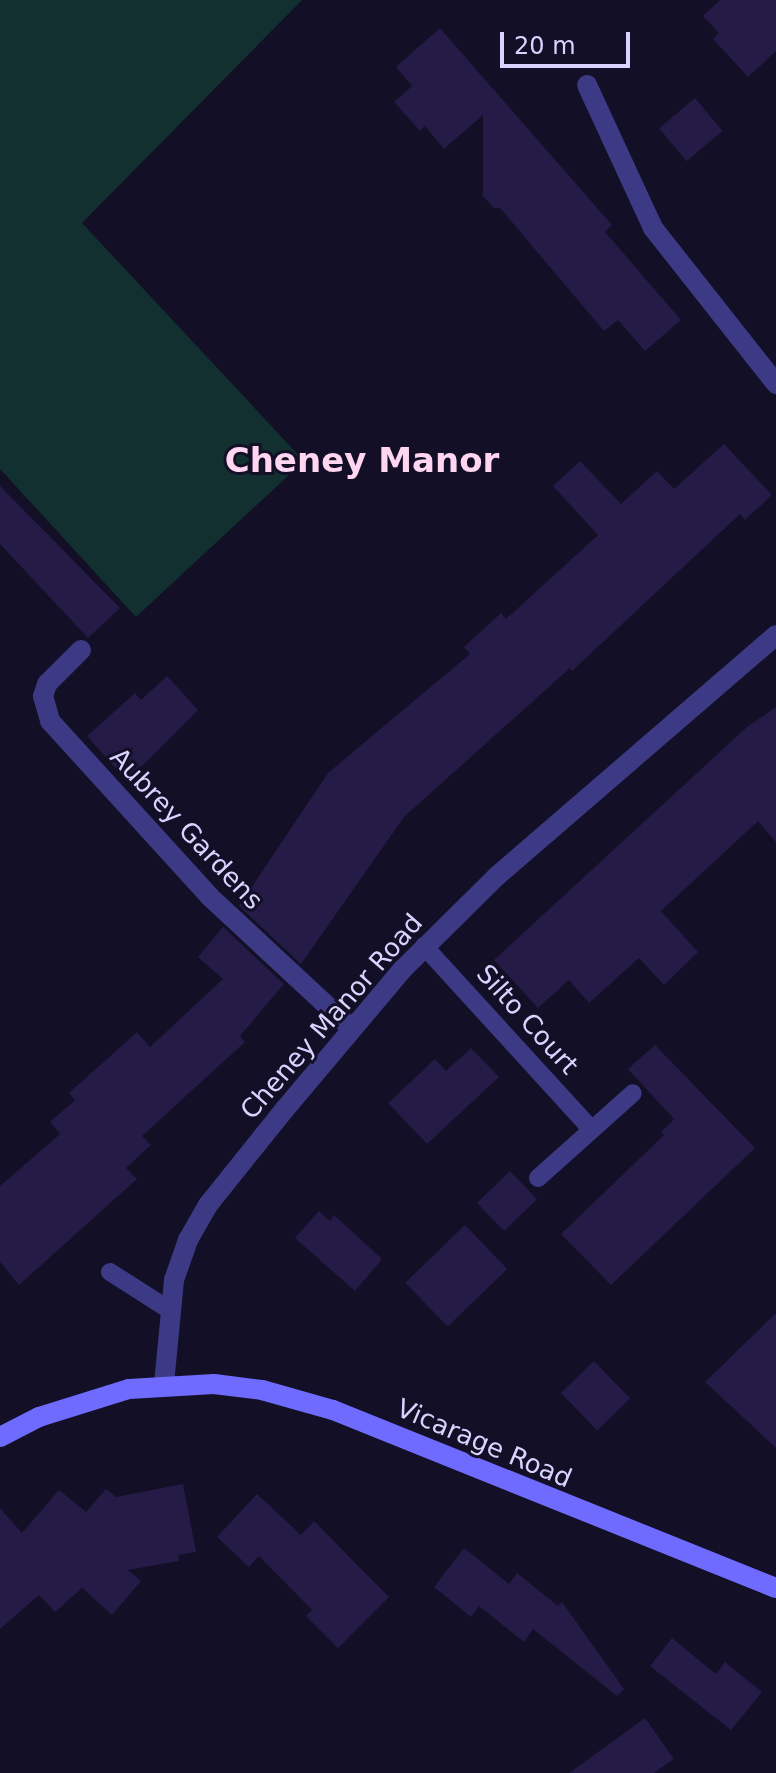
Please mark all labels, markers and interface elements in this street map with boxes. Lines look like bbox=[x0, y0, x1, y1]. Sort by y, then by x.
scale bar bbox=[504, 16, 634, 66]
text: 20 m bbox=[514, 32, 576, 60]
district label: Cheney Manor bbox=[225, 441, 499, 481]
street label: Aubrey Gardens bbox=[103, 742, 269, 916]
street label: Cheney Manor Road bbox=[234, 908, 430, 1126]
street label: Silto Court bbox=[470, 959, 584, 1081]
street label: Vicarage Road bbox=[392, 1393, 576, 1495]

